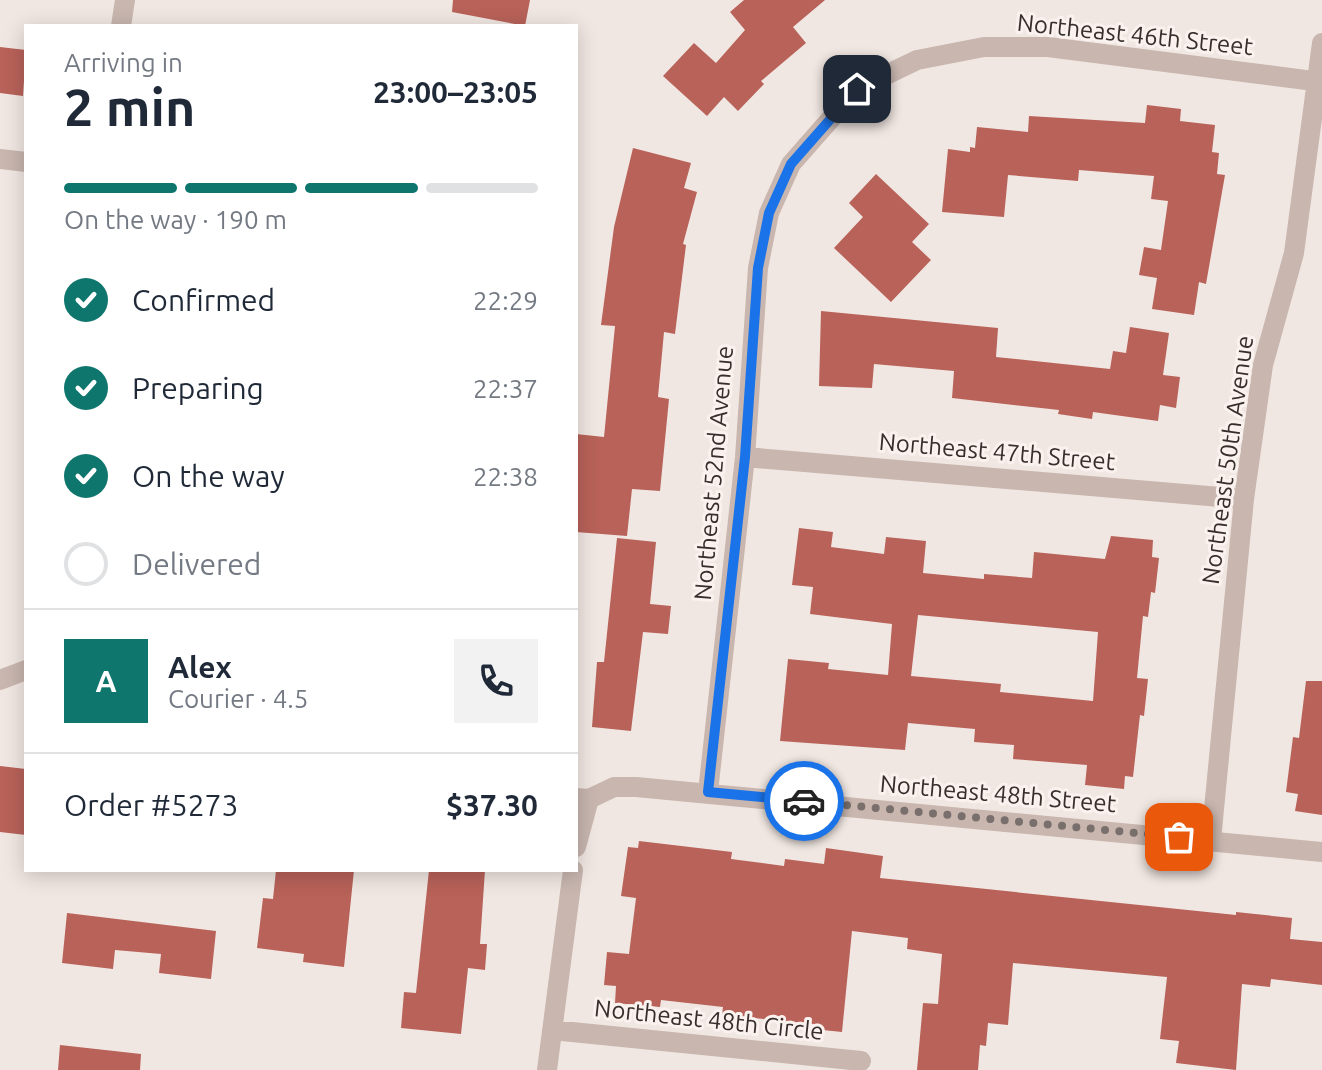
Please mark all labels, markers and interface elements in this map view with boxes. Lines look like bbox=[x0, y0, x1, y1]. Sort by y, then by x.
street label: Northeast 46th Street bbox=[1016, 9, 1255, 60]
text: Arriving in bbox=[64, 48, 183, 77]
pin bbox=[823, 55, 891, 123]
icon: home bbox=[835, 67, 879, 111]
text: 23:00–23:05 bbox=[373, 75, 538, 109]
text: 2 min bbox=[64, 78, 195, 136]
text: On the way · 190 m bbox=[64, 205, 287, 234]
icon: check bbox=[64, 278, 108, 322]
text: Confirmed bbox=[132, 283, 275, 317]
text: 22:29 bbox=[473, 286, 538, 315]
street label: Northeast 50th Avenue bbox=[1197, 334, 1258, 586]
street label: Northeast 52nd Avenue bbox=[689, 345, 738, 601]
icon: check bbox=[64, 366, 108, 410]
text: Preparing bbox=[132, 371, 264, 405]
text: 22:37 bbox=[473, 374, 538, 403]
street label: Northeast 47th Street bbox=[878, 428, 1117, 475]
icon: check bbox=[64, 454, 108, 498]
text: On the way bbox=[132, 459, 285, 493]
text: 22:38 bbox=[473, 462, 538, 491]
text: Delivered bbox=[132, 547, 261, 581]
button: phone bbox=[454, 639, 538, 723]
text: Alex bbox=[168, 650, 232, 684]
text: A bbox=[95, 664, 117, 698]
text: Courier · 4.5 bbox=[168, 684, 308, 713]
courier bbox=[764, 761, 844, 841]
street label: Northeast 48th Street bbox=[879, 770, 1118, 817]
icon: car bbox=[782, 779, 826, 823]
text: Order #5273 bbox=[64, 788, 238, 822]
text: $37.30 bbox=[446, 788, 538, 822]
pin bbox=[1145, 803, 1213, 871]
icon: bag bbox=[1157, 815, 1201, 859]
street label: Northeast 48th Circle bbox=[593, 994, 825, 1045]

